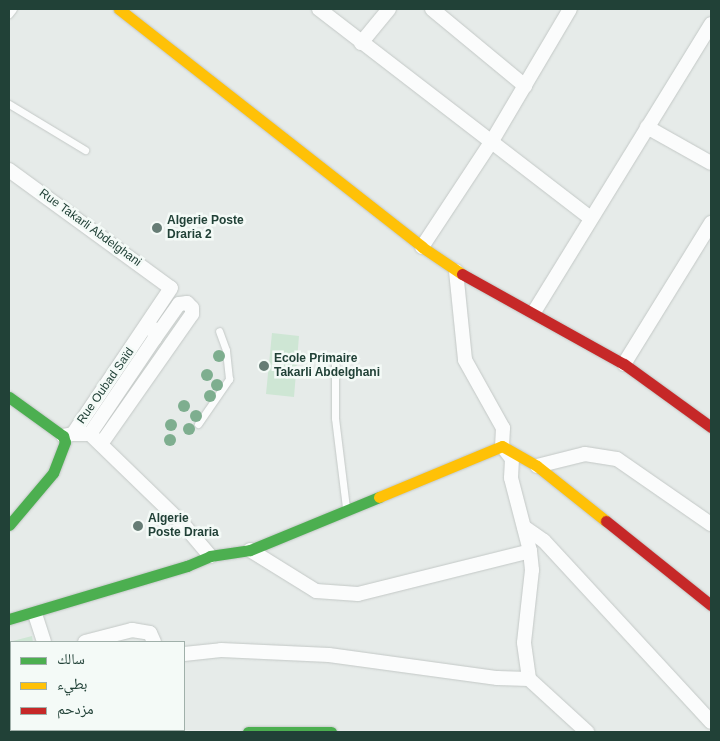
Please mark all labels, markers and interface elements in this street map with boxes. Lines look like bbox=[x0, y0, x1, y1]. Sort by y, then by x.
street label: Rue Takarli Abdelghani bbox=[36, 186, 144, 270]
place label: Algerie Poste Draria 2 bbox=[167, 214, 244, 242]
marker: Algerie Poste Draria 2 bbox=[151, 222, 163, 234]
street label: Rue Oubad Saïd bbox=[74, 345, 138, 427]
place label: Ecole Primaire Takarli Abdelghani bbox=[274, 352, 380, 380]
marker: Ecole Primaire Takarli Abdelghani bbox=[258, 360, 270, 372]
place label: Algerie Poste Draria bbox=[148, 512, 219, 540]
marker: Algerie Poste Draria bbox=[132, 520, 144, 532]
legend bbox=[10, 641, 185, 731]
text: سالك bbox=[57, 650, 85, 667]
text: بطيء bbox=[57, 675, 87, 692]
text: مزدحم bbox=[57, 700, 94, 717]

